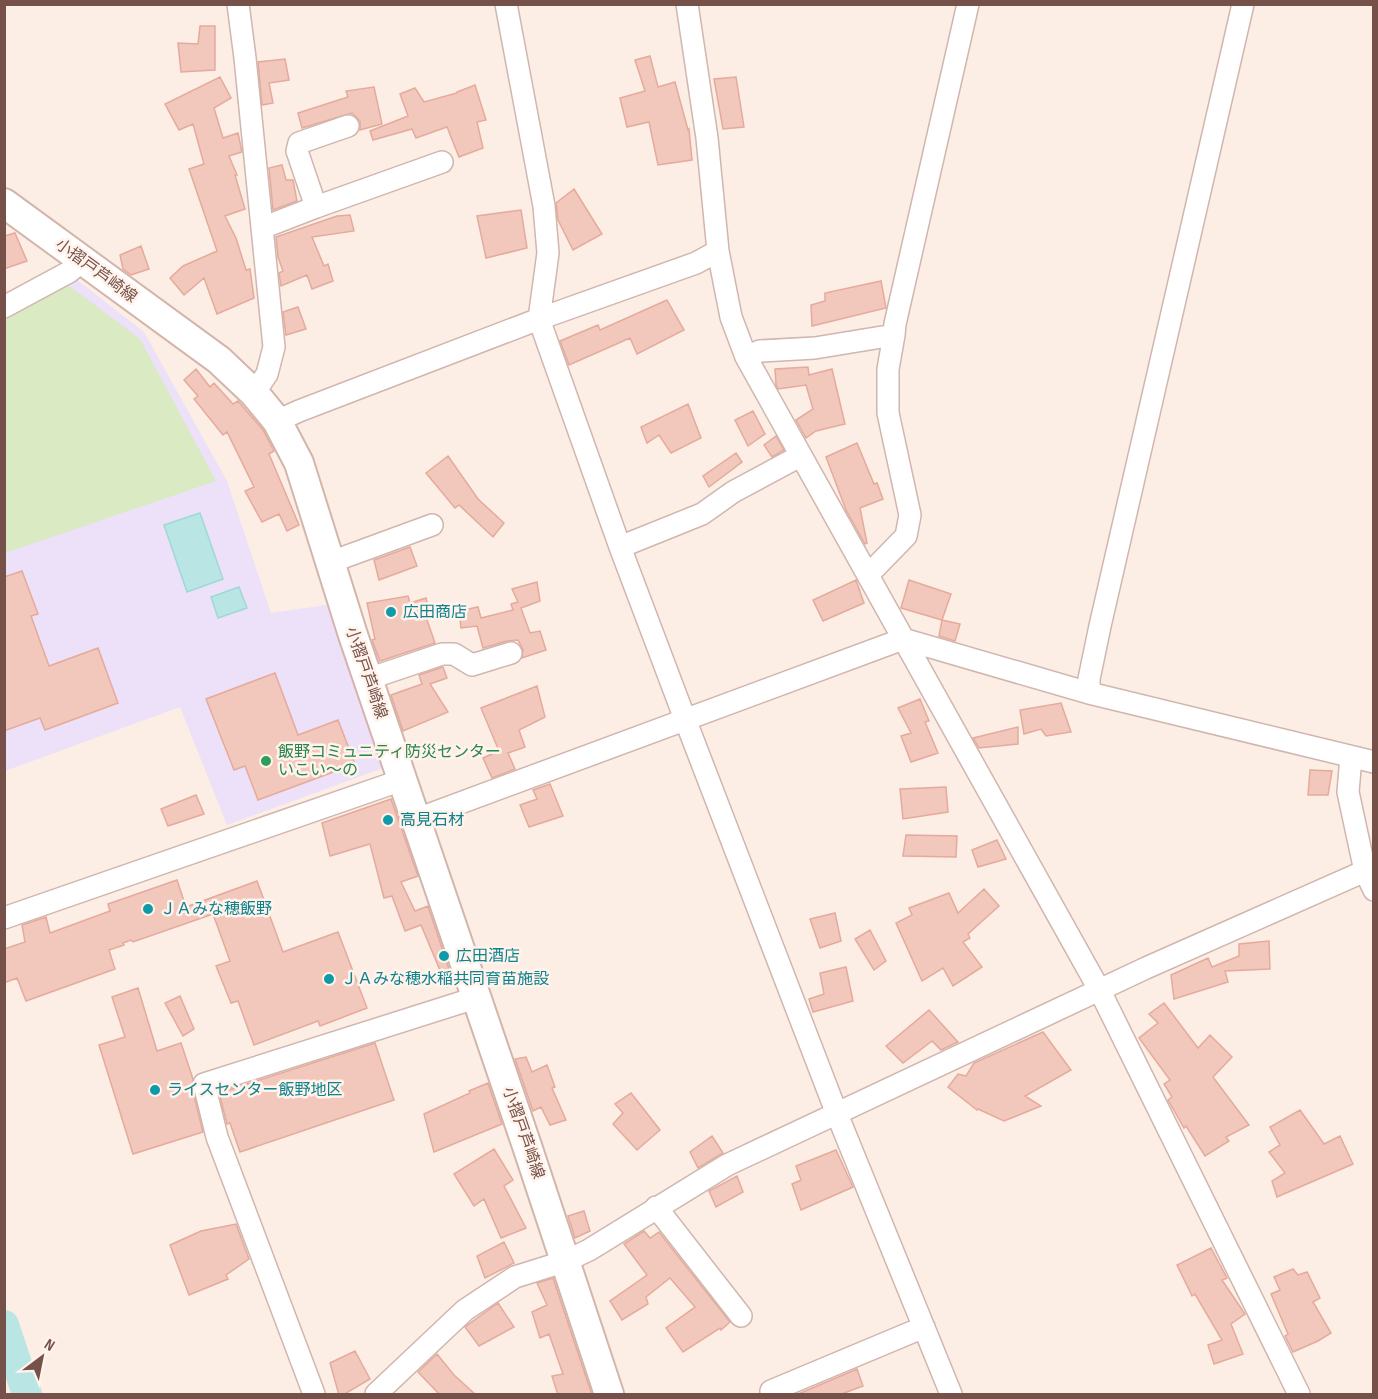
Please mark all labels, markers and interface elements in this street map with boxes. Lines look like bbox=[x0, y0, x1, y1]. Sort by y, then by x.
street label: 小摺戸芦崎線 bbox=[52, 235, 140, 307]
place label: 広田商店 bbox=[403, 603, 467, 622]
marker: 広田商店 bbox=[384, 605, 398, 619]
street label: 小摺戸芦崎線 bbox=[341, 625, 391, 721]
place label: 飯野コミュニティ防災センター いこい～の bbox=[278, 743, 501, 780]
marker: 飯野コミュニティ防災センター いこい～の bbox=[259, 754, 273, 768]
place label: 高見石材 bbox=[400, 811, 464, 830]
marker: 高見石材 bbox=[381, 813, 395, 827]
place label: ＪＡみな穂飯野 bbox=[160, 900, 272, 919]
marker: ＪＡみな穂飯野 bbox=[141, 902, 155, 916]
place label: 広田酒店 bbox=[456, 947, 520, 966]
marker: 広田酒店 bbox=[437, 949, 451, 963]
place label: ＪＡみな穂水稲共同育苗施設 bbox=[341, 970, 549, 989]
marker: ＪＡみな穂水稲共同育苗施設 bbox=[322, 972, 336, 986]
place label: ライスセンター飯野地区 bbox=[167, 1081, 343, 1100]
marker: ライスセンター飯野地区 bbox=[148, 1083, 162, 1097]
street label: 小摺戸芦崎線 bbox=[498, 1085, 548, 1181]
north arrow bbox=[12, 1327, 72, 1387]
text: N bbox=[40, 1335, 58, 1356]

